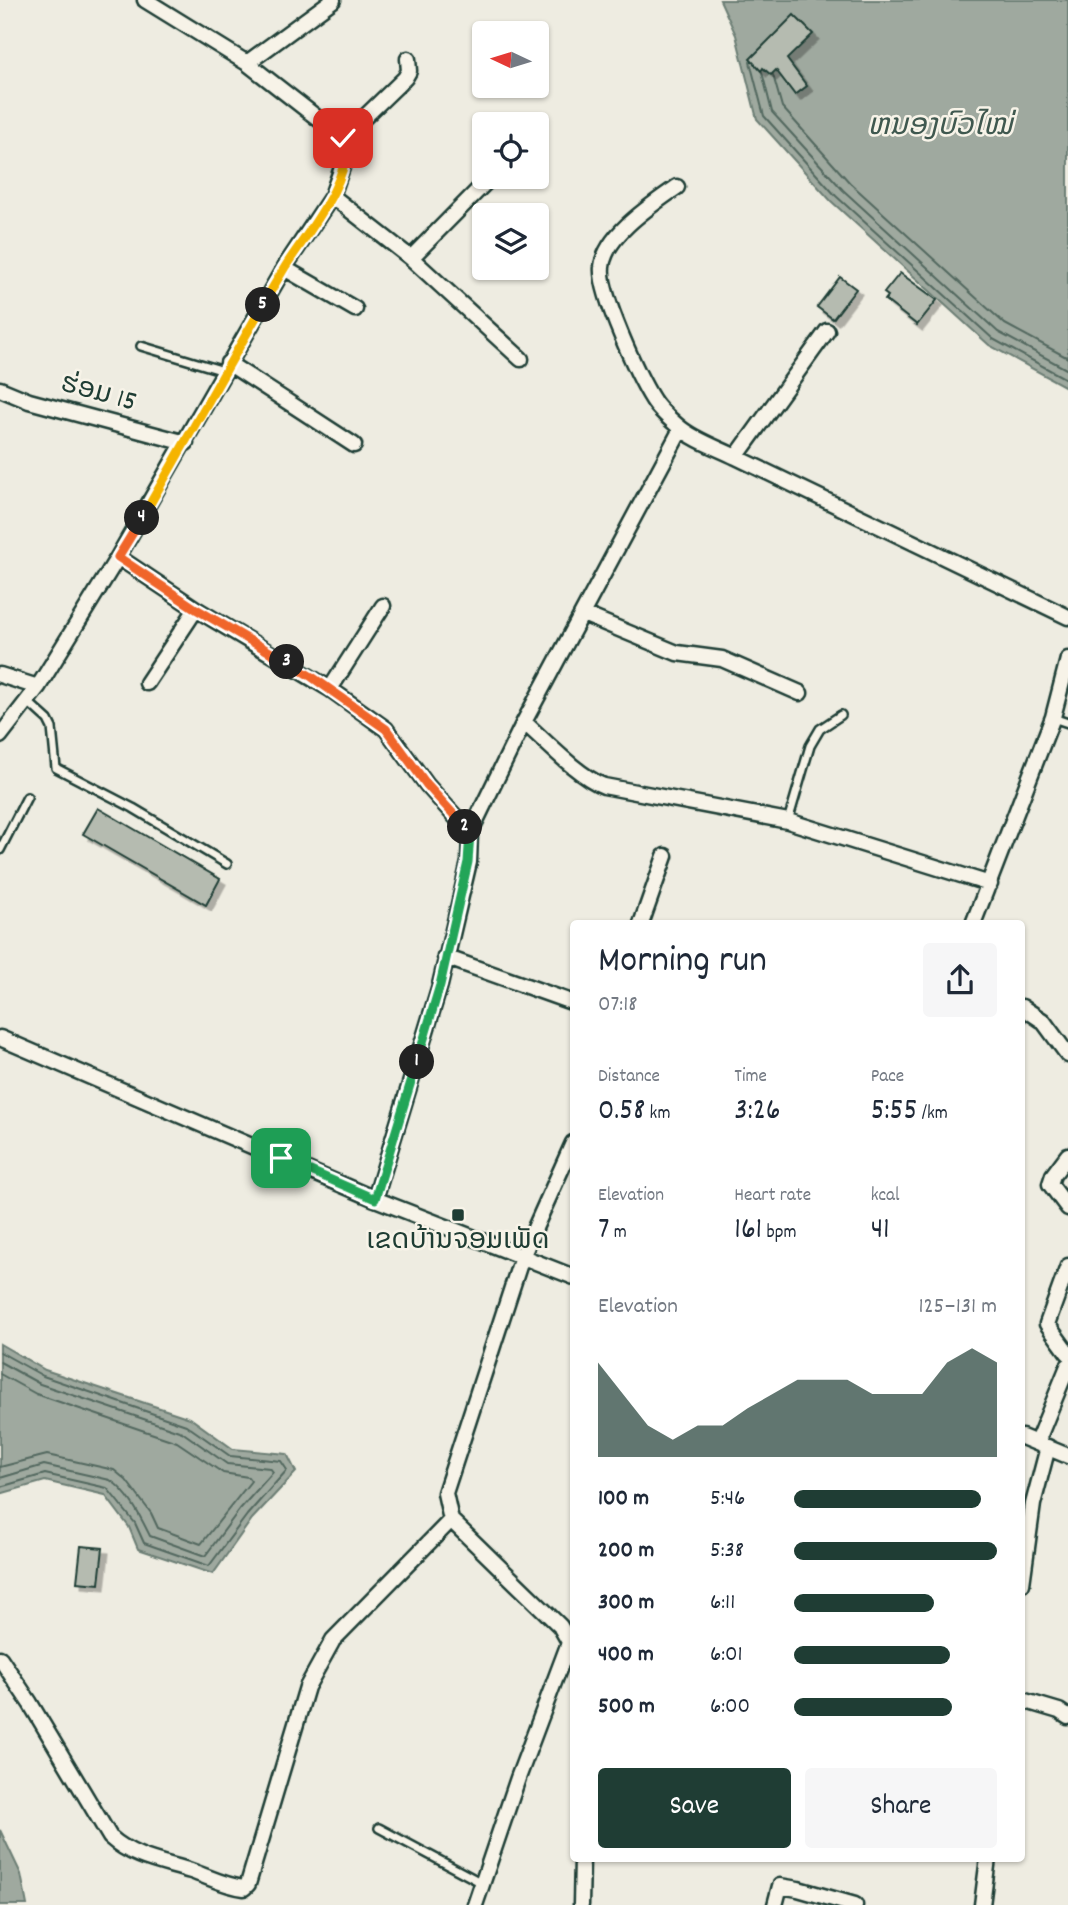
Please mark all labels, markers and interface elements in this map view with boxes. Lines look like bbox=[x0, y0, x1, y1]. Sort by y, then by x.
north arrow bbox=[472, 21, 550, 98]
map controls bbox=[472, 21, 549, 280]
water label: ຫນອງບົວໄໝ່ bbox=[867, 107, 1017, 150]
pin bbox=[313, 108, 373, 168]
button: locate bbox=[472, 112, 549, 189]
icon: check bbox=[324, 119, 362, 157]
button: layers bbox=[472, 203, 549, 280]
pin: 5 bbox=[246, 288, 280, 322]
text: 5 bbox=[258, 291, 267, 318]
street label: ຮ່ອມ 15 bbox=[55, 366, 141, 424]
pin: 4 bbox=[124, 500, 160, 536]
text: 4 bbox=[138, 504, 145, 531]
pin: 3 bbox=[270, 644, 304, 680]
text: 3 bbox=[282, 648, 291, 675]
pin: 2 bbox=[448, 810, 482, 844]
text: 2 bbox=[460, 813, 469, 840]
text: Morning run bbox=[598, 935, 767, 990]
button: share bbox=[923, 943, 997, 1017]
text: 07:18 bbox=[598, 989, 637, 1022]
pin: 1 bbox=[400, 1044, 434, 1080]
text: 1 bbox=[414, 1048, 419, 1075]
text: Distance bbox=[598, 1064, 660, 1091]
text: Time bbox=[734, 1064, 767, 1091]
text: Pace bbox=[871, 1064, 904, 1091]
text: 0.58 bbox=[598, 1091, 645, 1134]
text: 3:26 bbox=[734, 1091, 780, 1134]
text: 5:55 bbox=[871, 1091, 917, 1134]
text: km bbox=[645, 1101, 670, 1128]
text: /km bbox=[917, 1101, 948, 1128]
pin bbox=[251, 1128, 311, 1188]
icon: arrive bbox=[262, 1139, 300, 1177]
text: Elevation bbox=[598, 1183, 664, 1210]
text: Heart rate bbox=[734, 1183, 811, 1210]
text: kcal bbox=[871, 1183, 900, 1210]
marker: ເຂດບ້ານຈອມເພັດ bbox=[450, 1207, 466, 1223]
text: 7 bbox=[598, 1210, 610, 1253]
text: 161 bbox=[734, 1210, 762, 1253]
text: 41 bbox=[871, 1210, 890, 1253]
text: m bbox=[610, 1220, 627, 1247]
text: bpm bbox=[762, 1220, 797, 1247]
place label: ເຂດບ້ານຈອມເພັດ bbox=[367, 1223, 549, 1263]
text: Elevation bbox=[598, 1291, 678, 1324]
text: 125–131 m bbox=[919, 1291, 997, 1324]
text: 100 m bbox=[598, 1483, 649, 1516]
text: 5:46 bbox=[710, 1483, 745, 1516]
text: 200 m bbox=[598, 1535, 654, 1568]
text: 5:38 bbox=[710, 1535, 744, 1568]
text: 300 m bbox=[598, 1587, 654, 1620]
text: 6:11 bbox=[710, 1587, 735, 1620]
text: 400 m bbox=[598, 1639, 654, 1672]
text: 6:01 bbox=[710, 1639, 743, 1672]
text: 500 m bbox=[598, 1691, 655, 1724]
text: 6:00 bbox=[710, 1691, 750, 1724]
button: Save bbox=[598, 1768, 791, 1848]
button: Share bbox=[805, 1768, 997, 1848]

